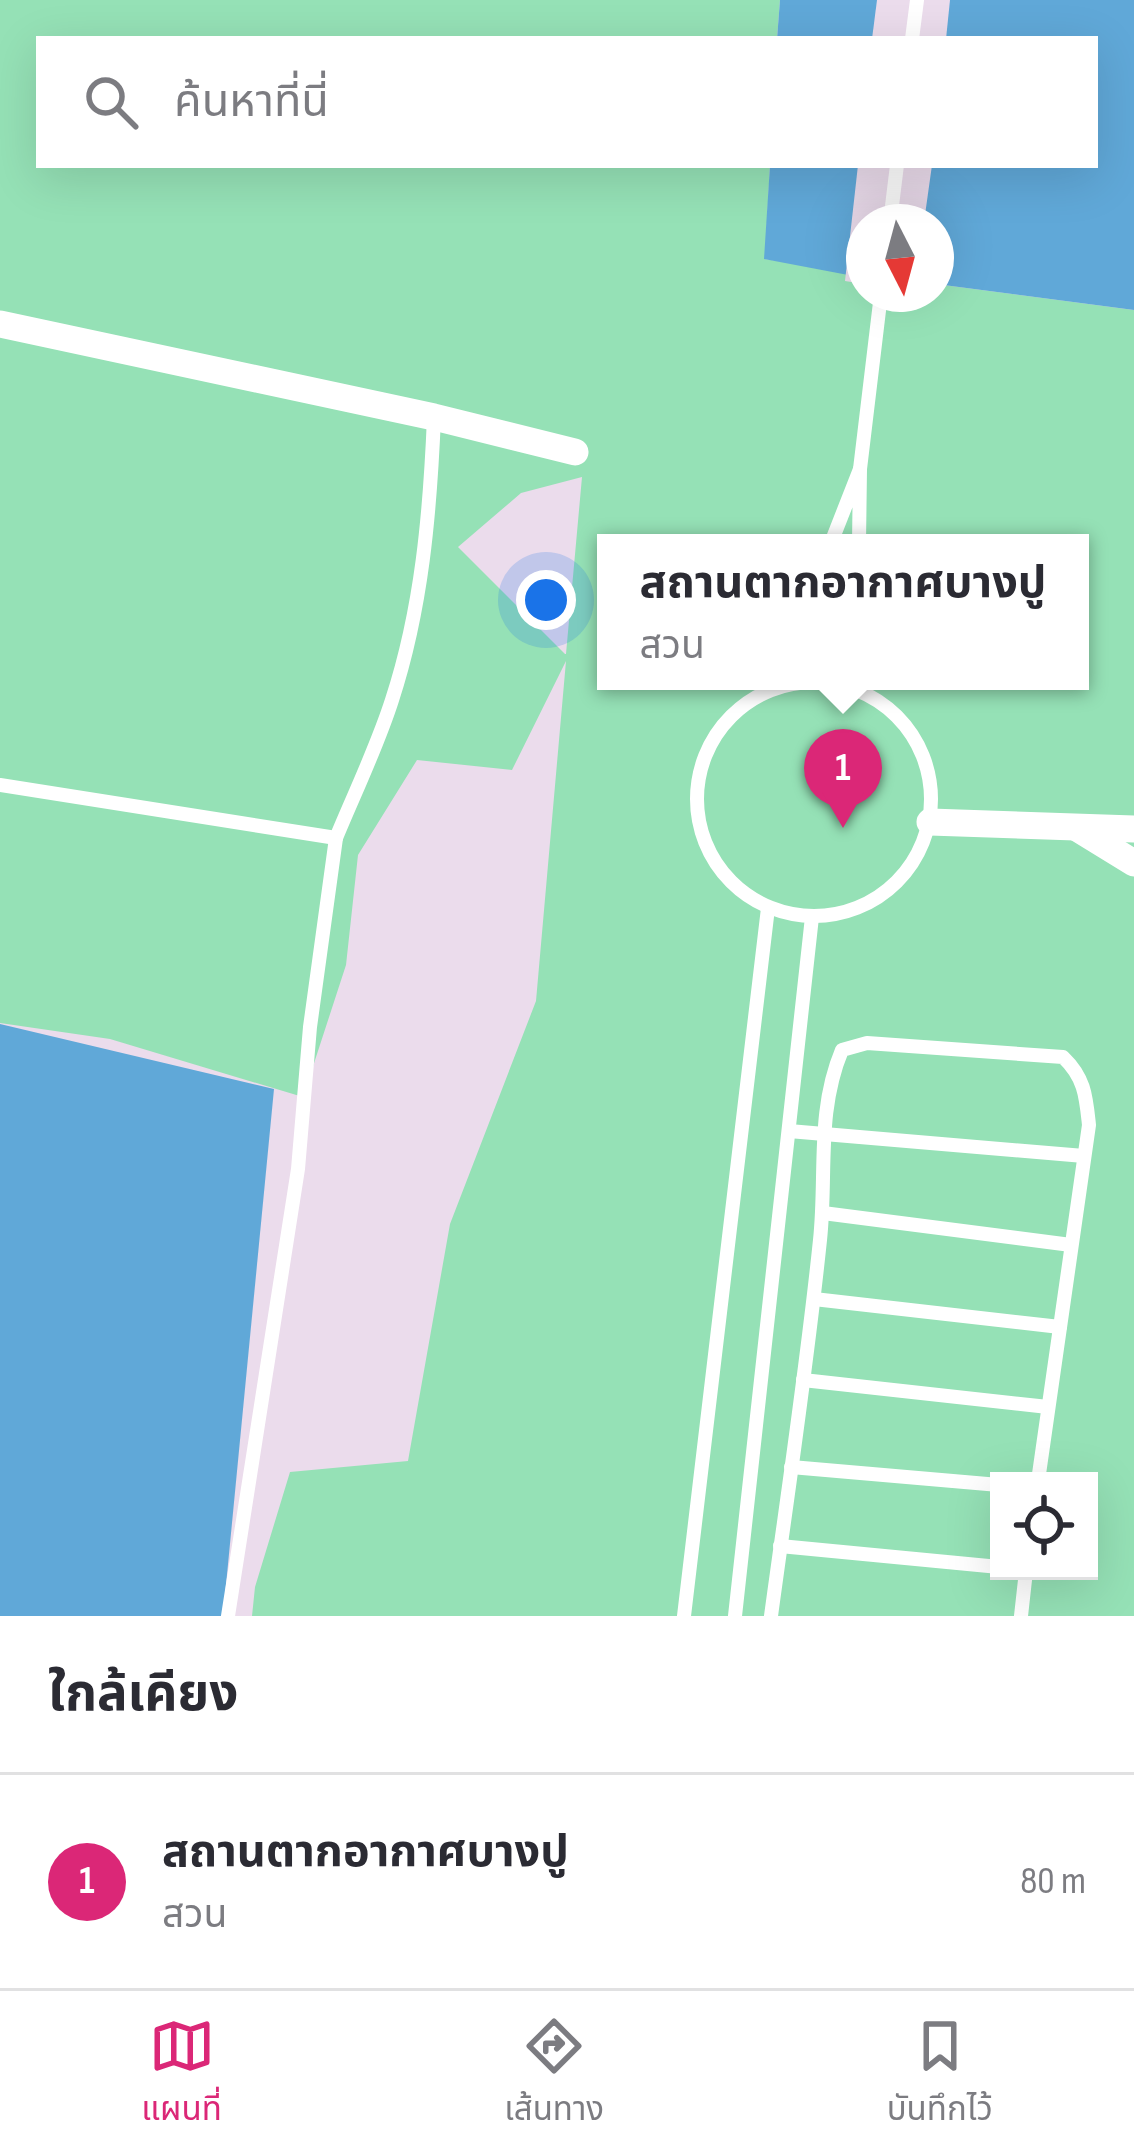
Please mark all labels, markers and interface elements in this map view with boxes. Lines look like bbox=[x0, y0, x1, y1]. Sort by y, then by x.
search box bbox=[36, 36, 1098, 168]
icon: search bbox=[78, 69, 144, 135]
text: ค้นหาที่นี่ bbox=[174, 75, 329, 130]
north arrow bbox=[846, 204, 954, 312]
popup bbox=[597, 534, 1089, 690]
text: สถานตากอากาศบางปู bbox=[640, 556, 1046, 611]
your location bbox=[516, 570, 576, 630]
text: สวน bbox=[640, 623, 705, 670]
pin: 1 bbox=[804, 729, 882, 828]
map controls bbox=[990, 1472, 1098, 1580]
button: locate bbox=[990, 1472, 1098, 1580]
text: ใกล้เคียง bbox=[48, 1664, 238, 1725]
text: สถานตากอากาศบางปู bbox=[162, 1825, 569, 1880]
text: 1 bbox=[79, 1858, 95, 1905]
text: 80 m bbox=[1020, 1858, 1086, 1905]
text: สวน bbox=[162, 1892, 227, 1939]
tab: แผนที่ bbox=[141, 2013, 222, 2135]
tab: เส้นทาง bbox=[504, 2013, 604, 2135]
tab: บันทึกไว้ bbox=[887, 2013, 993, 2135]

